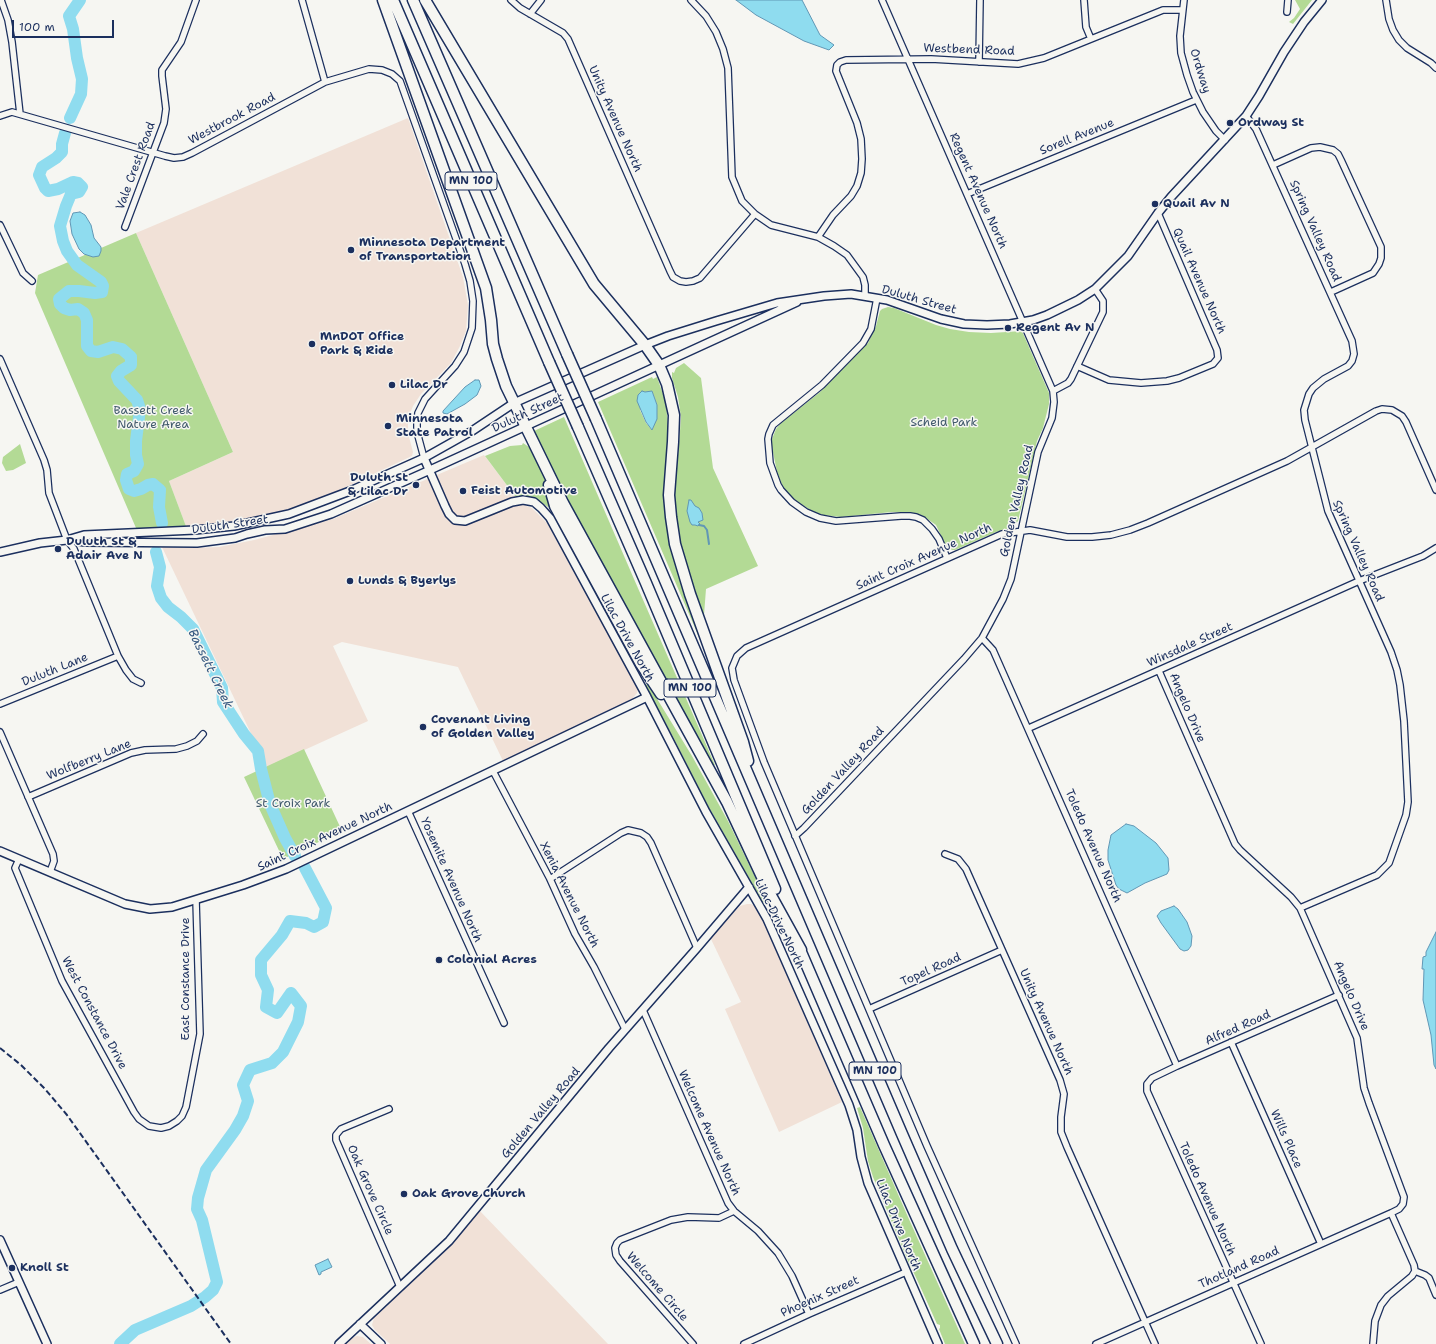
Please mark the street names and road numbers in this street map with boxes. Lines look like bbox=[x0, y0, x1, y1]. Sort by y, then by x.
street label: Westbend Road bbox=[923, 41, 1015, 59]
street label: Ordway bbox=[1186, 47, 1214, 95]
street label: Unity Avenue North bbox=[585, 64, 645, 174]
street label: Westbrook Road bbox=[186, 90, 278, 148]
street label: Sorell Avenue bbox=[1038, 116, 1116, 158]
street label: Vale Crest Road bbox=[113, 120, 159, 212]
street label: Regent Avenue North bbox=[946, 131, 1010, 251]
road number: MN 100 bbox=[445, 172, 497, 190]
street label: Spring Valley Road bbox=[1286, 178, 1344, 284]
street label: Quail Avenue North bbox=[1169, 226, 1229, 336]
street label: Duluth Street bbox=[880, 282, 958, 318]
street label: Duluth Street bbox=[490, 390, 566, 436]
street label: Golden Valley Road bbox=[997, 443, 1037, 559]
street label: Spring Valley Road bbox=[1329, 498, 1387, 604]
street label: Duluth Street bbox=[191, 513, 269, 537]
street label: Saint Croix Avenue North bbox=[854, 521, 994, 593]
street label: Lilac Drive North bbox=[597, 592, 657, 684]
street label: Winsdale Street bbox=[1145, 620, 1235, 670]
street label: Duluth Lane bbox=[20, 650, 90, 690]
street label: Angelo Drive bbox=[1166, 671, 1208, 745]
road number: MN 100 bbox=[664, 679, 716, 697]
street label: Golden Valley Road bbox=[799, 724, 887, 818]
street label: Wolfberry Lane bbox=[45, 737, 133, 783]
street label: Toledo Avenue North bbox=[1061, 787, 1125, 905]
street label: Saint Croix Avenue North bbox=[255, 799, 395, 875]
street label: Yosemite Avenue North bbox=[417, 815, 485, 945]
street label: Xenia Avenue North bbox=[536, 840, 602, 950]
street label: Lilac Drive North bbox=[751, 877, 807, 971]
street label: East Constance Drive bbox=[179, 918, 193, 1040]
street label: Topel Road bbox=[899, 950, 963, 990]
street label: West Constance Drive bbox=[58, 954, 130, 1072]
street label: Angelo Drive bbox=[1330, 959, 1372, 1033]
street label: Unity Avenue North bbox=[1016, 967, 1076, 1077]
street label: Alfred Road bbox=[1203, 1007, 1273, 1049]
road number: MN 100 bbox=[849, 1062, 901, 1080]
street label: Golden Valley Road bbox=[499, 1064, 583, 1162]
street label: Welcome Avenue North bbox=[675, 1068, 743, 1198]
street label: Wills Place bbox=[1267, 1107, 1305, 1171]
street label: Toledo Avenue North bbox=[1175, 1140, 1239, 1258]
street label: Oak Grove Circle bbox=[344, 1143, 396, 1237]
street label: Lilac Drive North bbox=[872, 1177, 924, 1273]
street label: Thotland Road bbox=[1196, 1244, 1282, 1292]
street label: Welcome Circle bbox=[623, 1249, 691, 1325]
street label: Phoenix Street bbox=[779, 1273, 861, 1321]

